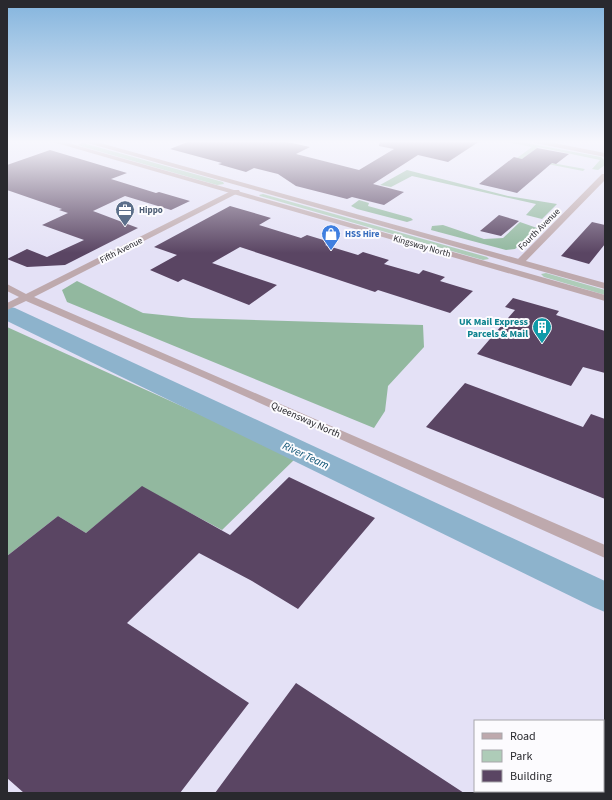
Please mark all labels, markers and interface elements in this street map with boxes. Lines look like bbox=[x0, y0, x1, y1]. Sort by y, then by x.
office icon: Hippo bbox=[114, 199, 136, 227]
place label: Hippo bbox=[139, 204, 163, 217]
street label: Fourth Avenue bbox=[515, 205, 564, 253]
shop icon: HSS Hire bbox=[320, 223, 342, 251]
place label: HSS Hire bbox=[345, 228, 380, 241]
street label: Kingsway North bbox=[392, 232, 452, 261]
street label: Fifth Avenue bbox=[98, 234, 145, 267]
place label: UK Mail Express Parcels & Mail bbox=[459, 315, 529, 341]
building icon: UK Mail Express Parcels & Mail bbox=[531, 316, 553, 344]
street label: Queensway North bbox=[269, 398, 343, 441]
water label: River Team bbox=[280, 438, 332, 473]
legend bbox=[474, 720, 604, 792]
text: Road bbox=[510, 728, 536, 745]
text: Park bbox=[510, 748, 532, 765]
text: Building bbox=[510, 768, 552, 785]

